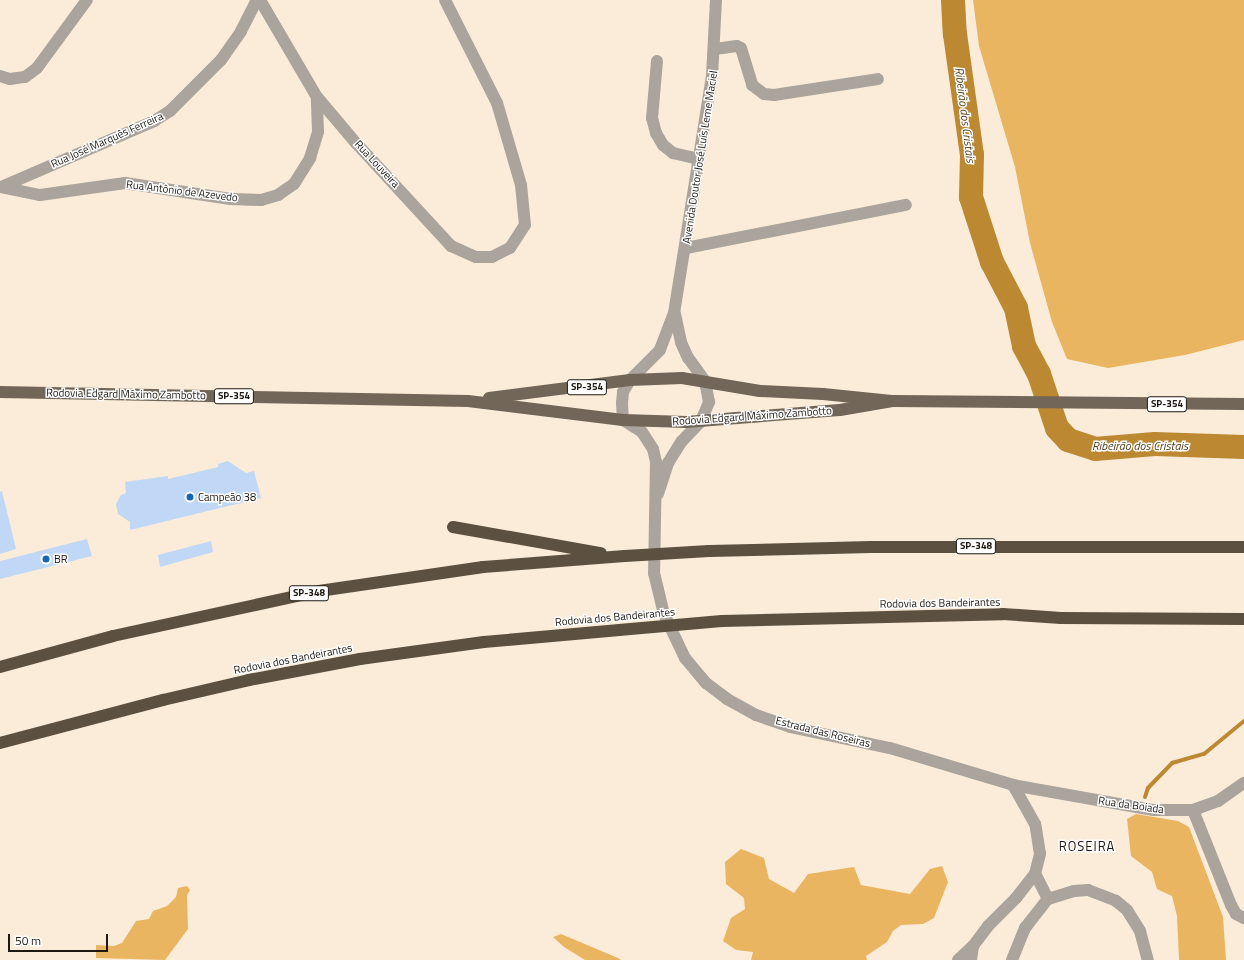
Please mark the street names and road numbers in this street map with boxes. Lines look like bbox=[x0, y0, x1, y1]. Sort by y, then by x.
street label: Avenida Doutor José Luís Leme Maciel bbox=[680, 70, 720, 244]
street label: Rua José Marquês Ferreira bbox=[49, 109, 165, 171]
street label: Rua Louveira bbox=[352, 138, 402, 190]
street label: Rua Antônio de Azevedo bbox=[125, 178, 239, 204]
road number: SP-354 bbox=[566, 379, 608, 395]
street label: Rodovia Edgard Máximo Zambotto bbox=[46, 386, 206, 402]
road number: SP-354 bbox=[213, 388, 255, 404]
road number: SP-354 bbox=[1146, 396, 1188, 412]
street label: Rodovia Edgard Máximo Zambotto bbox=[672, 404, 832, 428]
road number: SP-348 bbox=[955, 538, 997, 554]
road number: SP-348 bbox=[288, 585, 330, 601]
street label: Rodovia dos Bandeirantes bbox=[880, 595, 1000, 611]
street label: Rodovia dos Bandeirantes bbox=[554, 605, 676, 629]
street label: Rodovia dos Bandeirantes bbox=[233, 641, 353, 677]
street label: Estrada das Roseiras bbox=[774, 714, 872, 750]
street label: Rua da Boiada bbox=[1097, 794, 1165, 816]

